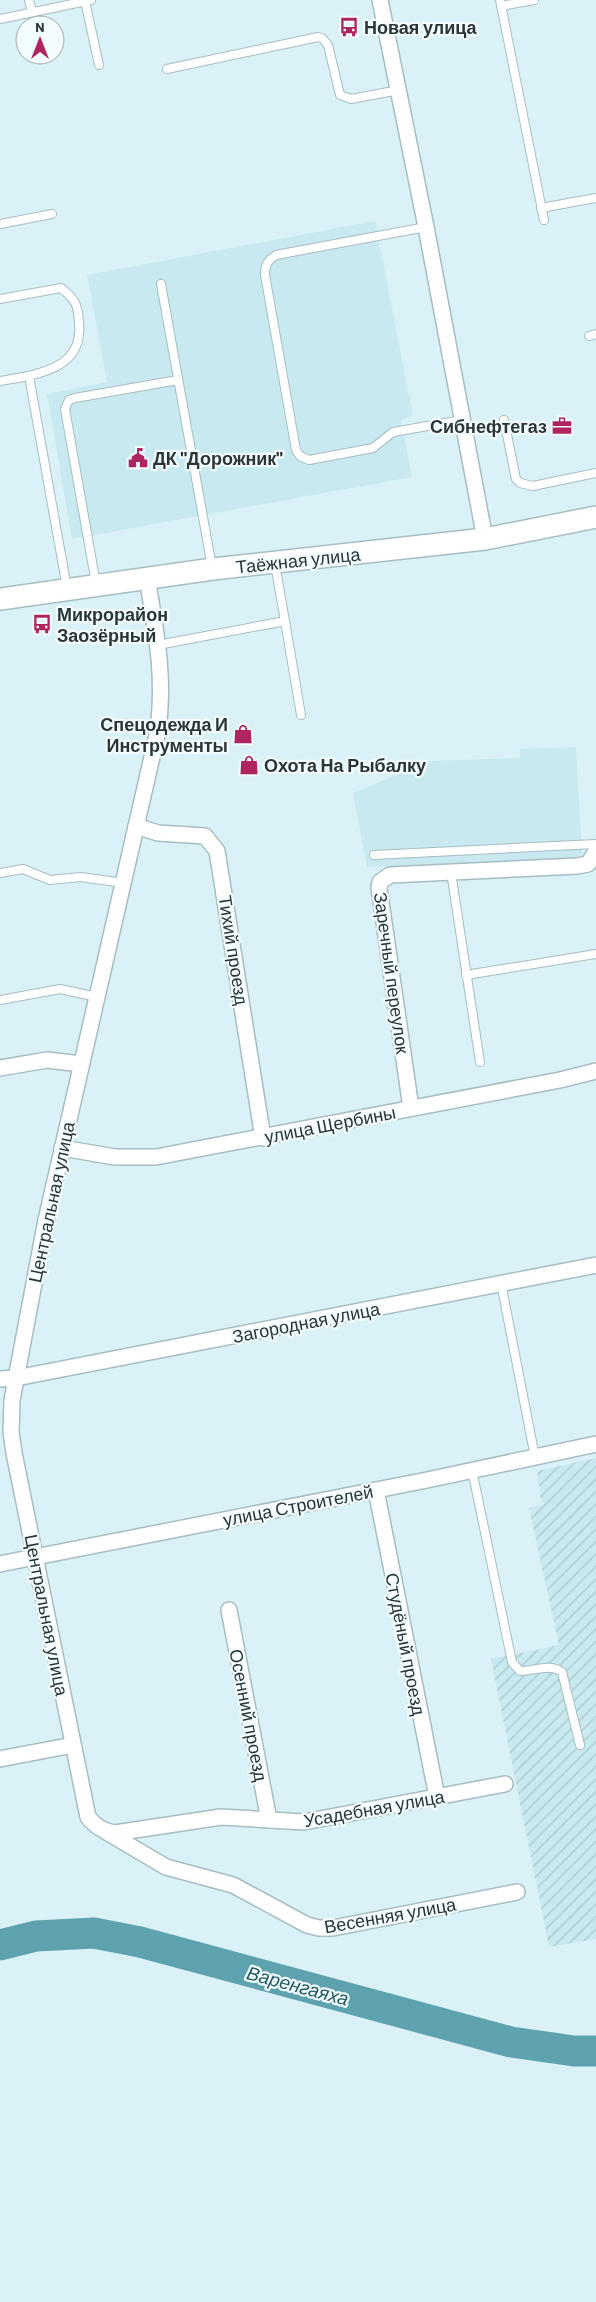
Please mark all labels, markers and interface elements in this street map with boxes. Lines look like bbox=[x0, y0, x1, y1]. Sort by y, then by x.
north arrow bbox=[15, 15, 65, 65]
bus stop icon: Новая улица bbox=[338, 16, 360, 38]
place label: Новая улица bbox=[364, 16, 477, 38]
text: N bbox=[35, 18, 45, 35]
place label: Сибнефтегаз bbox=[430, 415, 547, 437]
office icon: Сибнефтегаз bbox=[551, 415, 573, 437]
public building icon: ДК "Дорожник" bbox=[127, 447, 149, 469]
place label: ДК "Дорожник" bbox=[153, 447, 283, 469]
street label: Таёжная улица bbox=[235, 542, 362, 577]
place label: Микрорайон Заозёрный bbox=[57, 603, 168, 646]
bus stop icon: Микрорайон Заозёрный bbox=[31, 613, 53, 635]
place label: Спецодежда И Инструменты bbox=[100, 713, 228, 756]
shop icon: Спецодежда И Инструменты bbox=[232, 723, 254, 745]
shop icon: Охота На Рыбалку bbox=[238, 754, 260, 776]
place label: Охота На Рыбалку bbox=[264, 754, 426, 776]
street label: Заречный переулок bbox=[370, 891, 414, 1055]
street label: Тихий проезд bbox=[214, 894, 254, 1007]
street label: улица Щербины bbox=[263, 1100, 397, 1148]
street label: Центральная улица bbox=[23, 1118, 79, 1285]
street label: Загородная улица bbox=[230, 1297, 383, 1347]
street label: улица Строителей bbox=[221, 1480, 375, 1530]
street label: Центральная улица bbox=[21, 1532, 74, 1699]
street label: Студёный проезд bbox=[381, 1571, 431, 1718]
street label: Осенний проезд bbox=[225, 1647, 273, 1784]
street label: Усадебная улица bbox=[302, 1785, 447, 1831]
street label: Весенняя улица bbox=[322, 1892, 459, 1937]
water label: Варенгаяха bbox=[245, 1960, 351, 2010]

